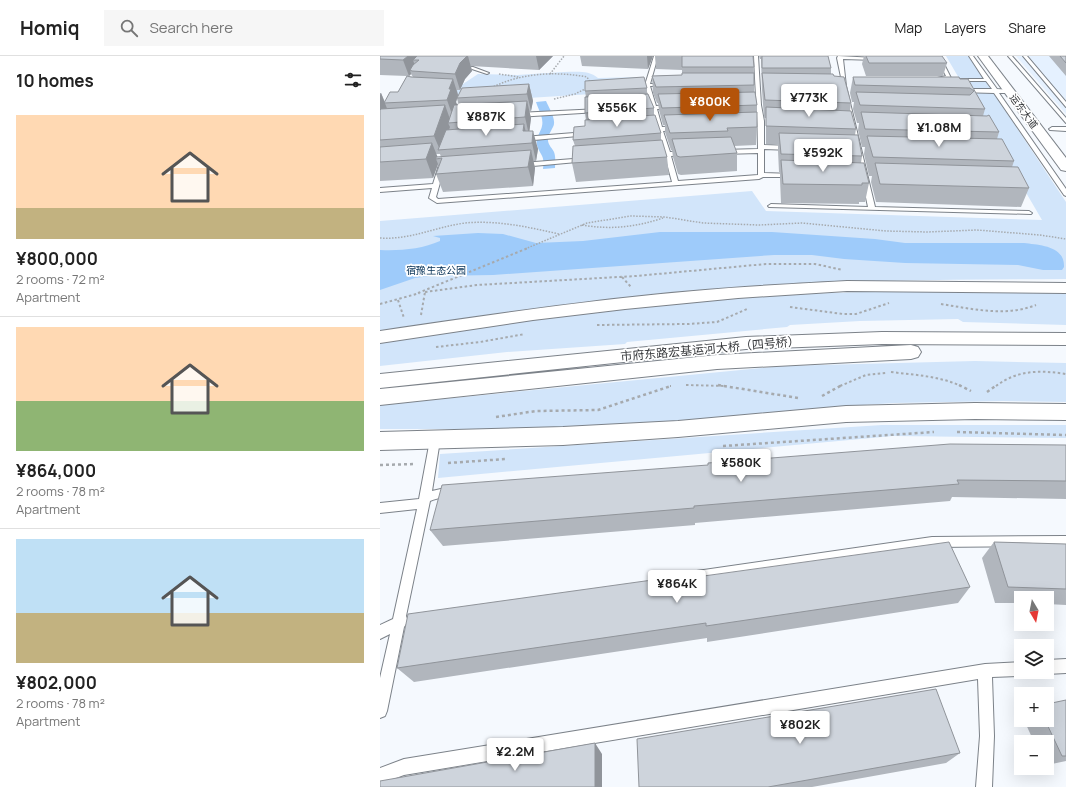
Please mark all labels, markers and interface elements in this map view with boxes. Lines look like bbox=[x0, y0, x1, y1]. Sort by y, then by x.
search box bbox=[104, 10, 384, 46]
text: Homiq bbox=[20, 15, 80, 41]
icon: search bbox=[118, 17, 140, 39]
text: Search here bbox=[150, 17, 233, 38]
text: Map bbox=[894, 18, 922, 37]
text: Layers bbox=[944, 18, 986, 37]
text: Share bbox=[1008, 18, 1046, 37]
text: 10 homes bbox=[16, 69, 94, 92]
icon: filters bbox=[342, 69, 364, 91]
pin: ¥773K bbox=[781, 84, 837, 118]
pin: ¥800K bbox=[682, 88, 738, 122]
text: ¥773K bbox=[790, 88, 828, 106]
street label: 运东大道 bbox=[1007, 91, 1041, 131]
text: ¥800K bbox=[689, 92, 731, 110]
pin: ¥556K bbox=[589, 94, 645, 128]
text: ¥556K bbox=[597, 98, 637, 116]
pin: ¥887K bbox=[458, 103, 514, 137]
text: ¥887K bbox=[466, 107, 506, 125]
pin: ¥1.08M bbox=[906, 114, 972, 148]
text: ¥1.08M bbox=[917, 118, 961, 136]
pin: ¥592K bbox=[795, 139, 851, 173]
icon: home bbox=[154, 141, 226, 213]
text: ¥592K bbox=[803, 143, 843, 161]
text: ¥800,000 bbox=[16, 247, 98, 270]
park label: 宿豫生态公园 bbox=[406, 263, 466, 277]
text: 2 rooms · 72 m² bbox=[16, 270, 105, 288]
text: Apartment bbox=[16, 288, 80, 306]
street label: 市府东路宏基运河大桥（四号桥） bbox=[620, 332, 800, 365]
icon: home bbox=[154, 353, 226, 425]
pin: ¥580K bbox=[713, 449, 769, 483]
text: ¥580K bbox=[721, 453, 761, 471]
text: ¥864,000 bbox=[16, 459, 96, 482]
text: 2 rooms · 78 m² bbox=[16, 482, 105, 500]
text: Apartment bbox=[16, 500, 80, 518]
icon: home bbox=[154, 565, 226, 637]
pin: ¥864K bbox=[649, 570, 705, 604]
text: ¥864K bbox=[657, 574, 697, 592]
north arrow bbox=[1014, 591, 1054, 631]
map controls bbox=[1014, 591, 1054, 775]
button: layers bbox=[1014, 639, 1054, 679]
text: ¥802,000 bbox=[16, 671, 97, 694]
button: + bbox=[1014, 687, 1054, 727]
text: 2 rooms · 78 m² bbox=[16, 694, 105, 712]
pin: ¥802K bbox=[772, 711, 828, 745]
text: Apartment bbox=[16, 712, 80, 730]
text: ¥802K bbox=[780, 715, 820, 733]
button: − bbox=[1014, 735, 1054, 775]
pin: ¥2.2M bbox=[487, 738, 543, 772]
text: ¥2.2M bbox=[496, 742, 534, 760]

